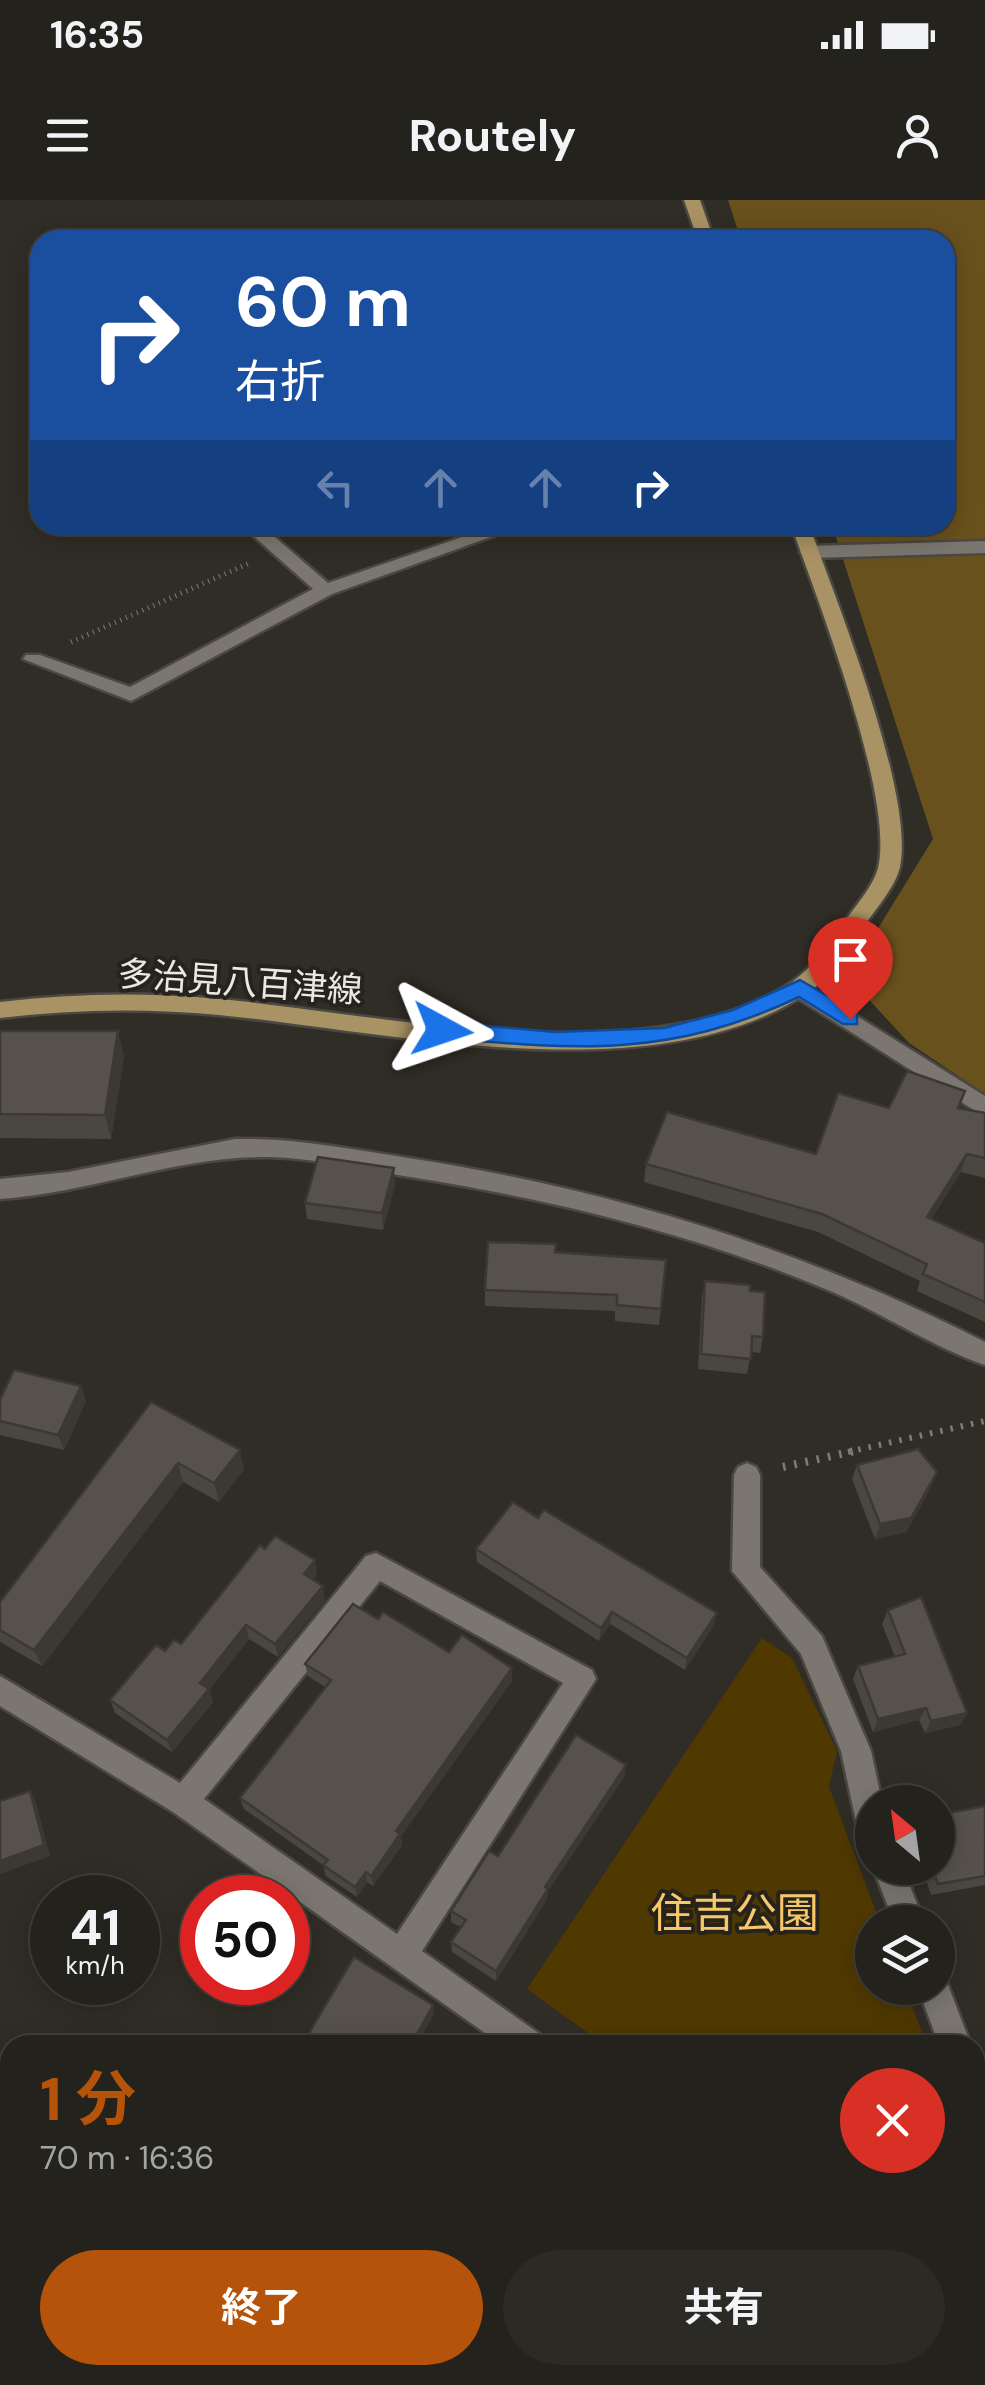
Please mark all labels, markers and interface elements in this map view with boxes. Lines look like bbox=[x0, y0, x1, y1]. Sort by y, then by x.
text: 16:35 bbox=[50, 10, 144, 60]
text: Routely bbox=[409, 106, 576, 165]
icon: menu bbox=[40, 108, 95, 163]
icon: person bbox=[890, 108, 945, 163]
text: 60 m bbox=[235, 257, 411, 348]
icon: right bbox=[70, 270, 200, 400]
text: 右折 bbox=[235, 352, 325, 411]
icon: left bbox=[308, 460, 363, 515]
icon: ahead bbox=[413, 460, 468, 515]
icon: ahead bbox=[518, 460, 573, 515]
icon: right bbox=[623, 460, 678, 515]
pin bbox=[808, 917, 893, 1020]
icon: arrive bbox=[823, 932, 878, 987]
street label: 多治見八百津線 bbox=[116, 951, 364, 1013]
position arrow bbox=[390, 978, 494, 1082]
north arrow bbox=[855, 1785, 955, 1885]
map controls bbox=[855, 1785, 955, 2005]
speed limit sign: 50 bbox=[180, 1875, 310, 2005]
park label: 住吉公園 bbox=[651, 1886, 819, 1941]
text: 41 bbox=[70, 1895, 120, 1961]
button: layers bbox=[855, 1905, 955, 2005]
text: km/h bbox=[65, 1949, 125, 1982]
text: 1 分 bbox=[40, 2060, 136, 2139]
button: close bbox=[840, 2068, 945, 2173]
text: 70 m · 16:36 bbox=[40, 2137, 214, 2179]
button: 終了 bbox=[40, 2250, 483, 2365]
button: 共有 bbox=[503, 2250, 945, 2365]

